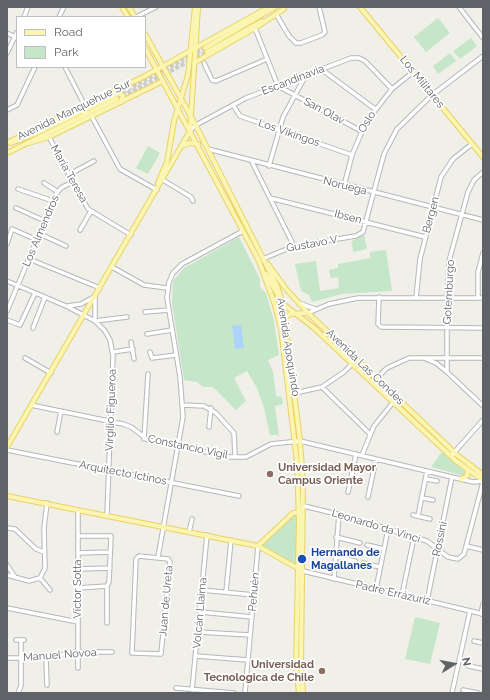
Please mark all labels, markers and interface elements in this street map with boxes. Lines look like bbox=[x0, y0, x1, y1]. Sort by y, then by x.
legend bbox=[16, 16, 146, 68]
text: Road bbox=[54, 25, 83, 39]
text: Park bbox=[54, 45, 79, 59]
street label: Los Militares bbox=[397, 53, 447, 111]
street label: Escandinavia bbox=[260, 62, 326, 98]
street label: Avenida Manquehue Sur bbox=[15, 77, 133, 143]
street label: San Olav bbox=[301, 95, 347, 127]
street label: Oslo bbox=[355, 109, 379, 135]
street label: Los Vikingos bbox=[257, 116, 321, 150]
street label: María Teresa bbox=[48, 143, 90, 205]
street label: Noruega bbox=[322, 174, 368, 198]
street label: Los Almendros bbox=[20, 193, 62, 269]
street label: Bergen bbox=[420, 195, 442, 235]
street label: Ibsen bbox=[333, 207, 363, 227]
street label: Gustavo V bbox=[285, 233, 339, 255]
street label: Gotemburgo bbox=[441, 259, 457, 325]
street label: Avenida Apoquindo bbox=[274, 297, 302, 397]
street label: Avenida Las Condes bbox=[323, 326, 407, 408]
street label: Virgilio Figueroa bbox=[103, 369, 119, 451]
street label: Constancio Vigil bbox=[147, 432, 229, 462]
street label: Arquitecto Ictinos bbox=[78, 458, 168, 488]
place label: Universidad Mayor Campus Oriente bbox=[278, 461, 376, 487]
marker: Universidad Mayor Campus Oriente bbox=[265, 469, 275, 479]
street label: Leonardo da Vinci bbox=[330, 506, 422, 546]
street label: Rossini bbox=[430, 520, 450, 558]
place label: Hernando de Magallanes bbox=[311, 546, 380, 572]
marker: Hernando de Magallanes bbox=[296, 553, 308, 565]
street label: Víctor Sotta bbox=[71, 559, 85, 619]
street label: Juan de Ureta bbox=[156, 565, 176, 637]
street label: Pehuén bbox=[246, 572, 262, 612]
street label: Volcán Llaima bbox=[190, 577, 210, 649]
street label: Padre Errázuriz bbox=[354, 578, 432, 608]
north arrow bbox=[434, 644, 474, 684]
street label: Manuel Novoa bbox=[23, 646, 97, 664]
text: N bbox=[459, 656, 473, 667]
place label: Universidad Tecnologica de Chile bbox=[204, 658, 314, 684]
marker: Universidad Tecnologica de Chile bbox=[317, 666, 327, 676]

